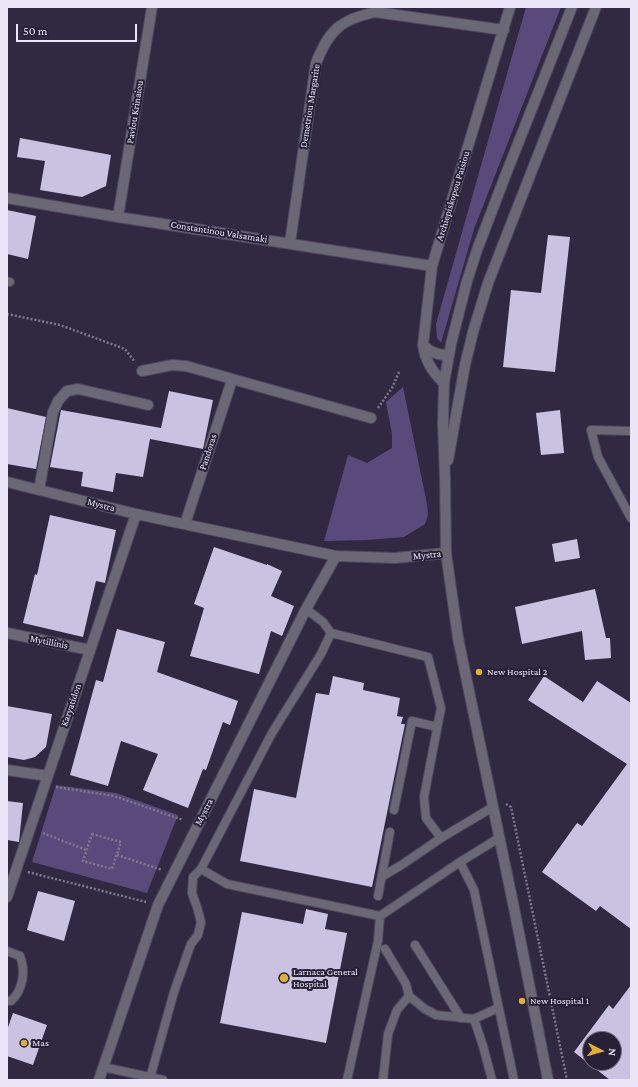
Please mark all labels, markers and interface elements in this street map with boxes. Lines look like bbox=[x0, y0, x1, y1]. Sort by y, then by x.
scale bar bbox=[18, 16, 139, 42]
text: 50 m bbox=[23, 24, 47, 38]
street label: Demetriou Margarite bbox=[297, 63, 323, 149]
street label: Pavlou Krinaiou bbox=[124, 80, 146, 144]
street label: Archiepiskopou Paisiou bbox=[434, 150, 472, 242]
street label: Constantinou Valsamaki bbox=[170, 218, 268, 246]
street label: Pandoras bbox=[197, 433, 219, 471]
street label: Mystra bbox=[86, 496, 116, 514]
street label: Mystra bbox=[412, 548, 442, 562]
street label: Mytillinis bbox=[29, 632, 69, 652]
place label: New Hospital 2 bbox=[487, 666, 548, 678]
marker: New Hospital 2 bbox=[474, 667, 484, 677]
street label: Karyatidon bbox=[58, 682, 84, 728]
street label: Mystra bbox=[192, 797, 216, 827]
place label: Larnaca General Hospital bbox=[293, 966, 358, 990]
marker: Larnaca General Hospital bbox=[278, 972, 290, 984]
place label: New Hospital 1 bbox=[530, 995, 589, 1007]
marker: New Hospital 1 bbox=[517, 996, 527, 1006]
north arrow bbox=[582, 1031, 622, 1071]
place label: Mas bbox=[32, 1037, 49, 1049]
marker: Mas bbox=[19, 1038, 29, 1048]
text: N bbox=[607, 1048, 619, 1057]

